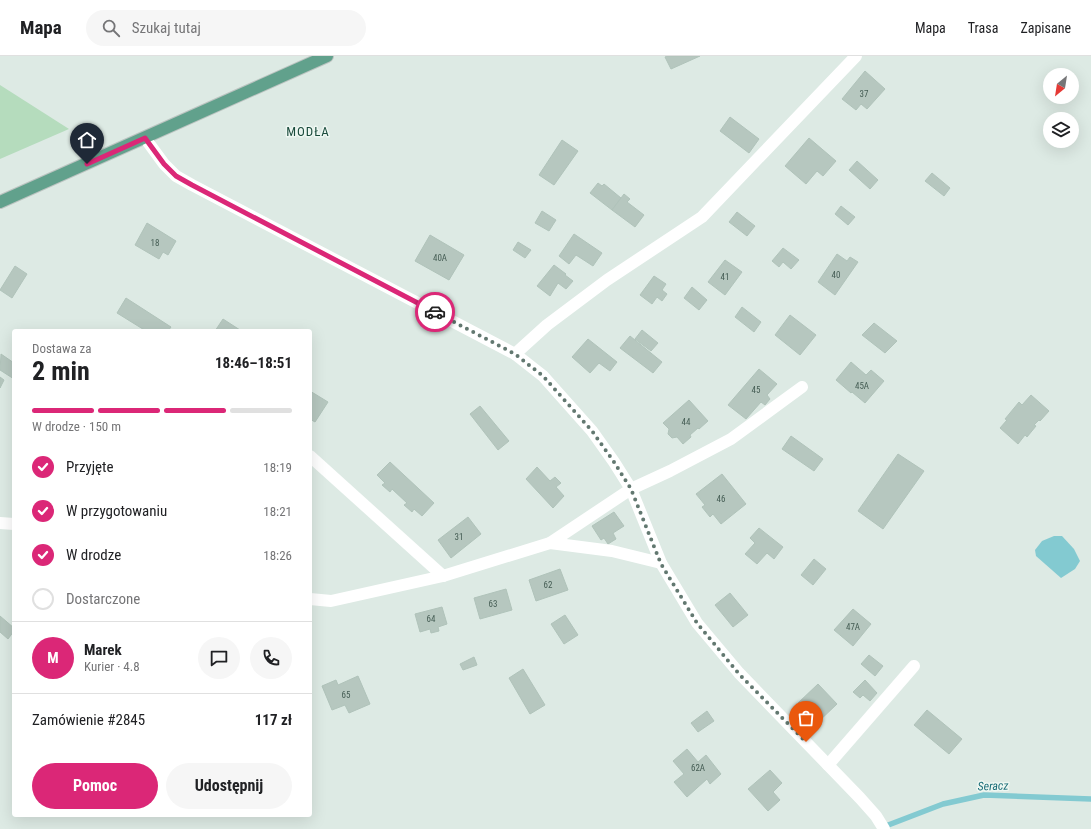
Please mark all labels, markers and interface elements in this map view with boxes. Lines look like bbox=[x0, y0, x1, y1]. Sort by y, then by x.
search box bbox=[86, 10, 366, 46]
text: Mapa bbox=[20, 16, 62, 39]
icon: search bbox=[100, 17, 122, 39]
text: Szukaj tutaj bbox=[132, 19, 201, 37]
text: Mapa bbox=[915, 20, 946, 36]
text: Trasa bbox=[968, 20, 998, 36]
text: Zapisane bbox=[1020, 20, 1071, 36]
north arrow bbox=[1043, 68, 1079, 104]
map controls bbox=[1043, 68, 1079, 148]
house number: 37 bbox=[860, 89, 869, 99]
button: layers bbox=[1043, 112, 1079, 148]
pin bbox=[70, 123, 104, 164]
district label: MODŁA bbox=[286, 124, 330, 139]
icon: home bbox=[76, 129, 98, 151]
house number: 18 bbox=[151, 238, 159, 248]
house number: 40A bbox=[433, 253, 447, 263]
house number: 40 bbox=[832, 270, 840, 280]
house number: 41 bbox=[721, 272, 729, 282]
courier bbox=[415, 292, 455, 332]
icon: car bbox=[424, 301, 446, 323]
text: Dostawa za bbox=[32, 341, 92, 356]
text: 18:46–18:51 bbox=[215, 354, 292, 372]
text: 2 min bbox=[32, 356, 90, 386]
house number: 45A bbox=[855, 381, 869, 391]
house number: 45 bbox=[752, 385, 761, 395]
house number: 44 bbox=[682, 417, 691, 427]
text: W drodze · 150 m bbox=[32, 419, 121, 434]
icon: check bbox=[32, 456, 54, 478]
text: Przyjęte bbox=[66, 458, 114, 476]
text: 18:19 bbox=[263, 460, 292, 475]
house number: 46 bbox=[717, 494, 725, 504]
icon: check bbox=[32, 500, 54, 522]
text: W przygotowaniu bbox=[66, 502, 167, 520]
text: 18:21 bbox=[263, 504, 292, 519]
house number: 31 bbox=[455, 532, 463, 542]
icon: check bbox=[32, 544, 54, 566]
text: W drodze bbox=[66, 546, 121, 564]
text: 18:26 bbox=[263, 548, 292, 563]
house number: 62 bbox=[544, 580, 553, 590]
text: Dostarczone bbox=[66, 590, 140, 608]
house number: 63 bbox=[489, 599, 497, 609]
house number: 64 bbox=[427, 614, 436, 624]
house number: 47A bbox=[846, 622, 860, 632]
button: chat bbox=[198, 637, 240, 679]
button: phone bbox=[250, 637, 292, 679]
text: Marek bbox=[84, 641, 122, 659]
text: M bbox=[47, 649, 59, 667]
text: Kurier · 4.8 bbox=[84, 659, 140, 674]
house number: 65 bbox=[342, 690, 351, 700]
pin bbox=[789, 701, 823, 742]
icon: bag bbox=[795, 707, 817, 729]
text: Zamówienie #2845 bbox=[32, 711, 145, 729]
text: 117 zł bbox=[255, 711, 292, 729]
button: Pomoc bbox=[32, 763, 158, 809]
button: Udostępnij bbox=[166, 763, 292, 809]
house number: 62A bbox=[691, 763, 705, 773]
water label: Seracz bbox=[977, 778, 1010, 794]

